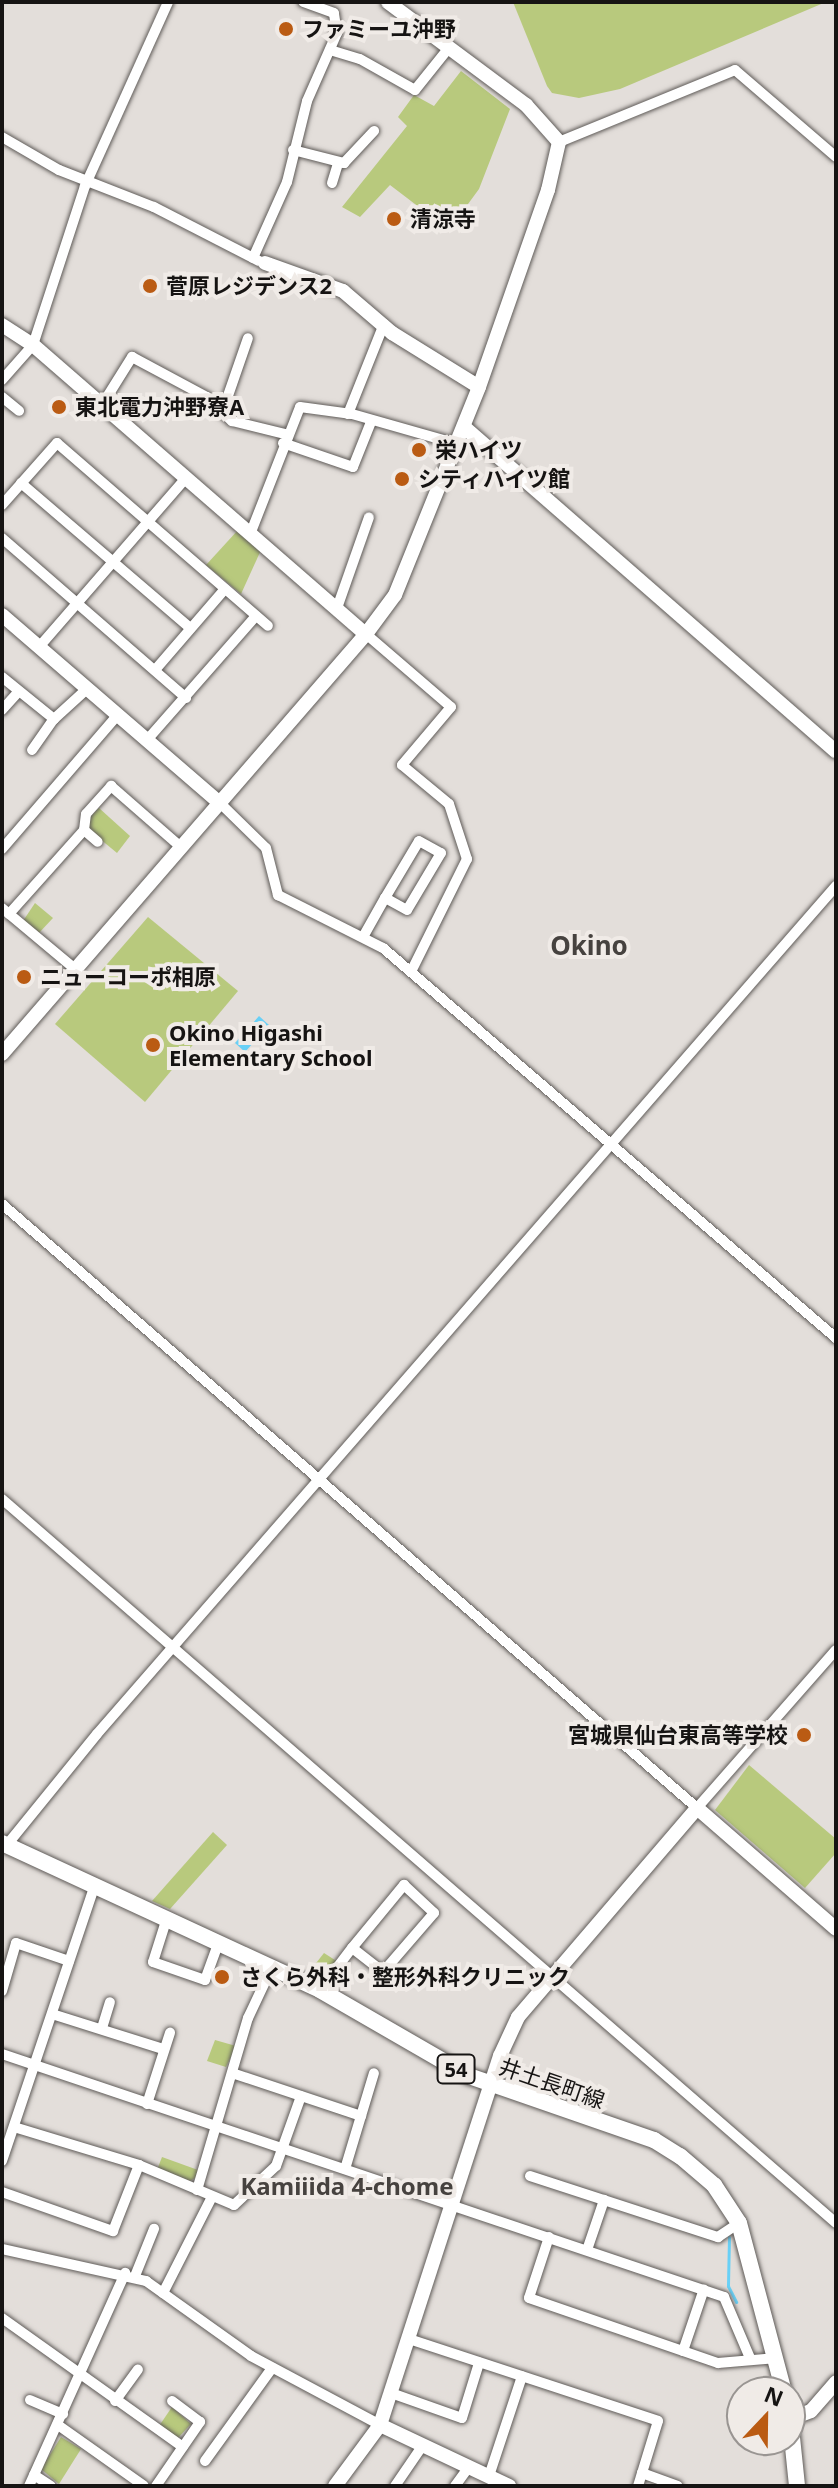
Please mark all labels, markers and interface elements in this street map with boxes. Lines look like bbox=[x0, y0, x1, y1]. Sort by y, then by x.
place label: ファミーユ沖野 bbox=[302, 16, 456, 42]
marker: ファミーユ沖野 bbox=[277, 20, 295, 38]
place label: 清涼寺 bbox=[410, 206, 476, 232]
marker: 清涼寺 bbox=[385, 210, 403, 228]
place label: 菅原レジデンス2 bbox=[166, 273, 333, 299]
marker: 菅原レジデンス2 bbox=[141, 277, 159, 295]
place label: 東北電力沖野寮A bbox=[75, 394, 244, 420]
marker: 東北電力沖野寮A bbox=[50, 398, 68, 416]
place label: 栄ハイツ bbox=[435, 437, 523, 463]
marker: 栄ハイツ bbox=[410, 441, 428, 459]
place label: シティハイツ館 bbox=[418, 466, 572, 492]
marker: シティハイツ館 bbox=[393, 470, 411, 488]
district label: Okino bbox=[550, 930, 628, 962]
place label: ニューコーポ相原 bbox=[40, 964, 216, 990]
marker: ニューコーポ相原 bbox=[15, 968, 33, 986]
place label: Okino Higashi Elementary School bbox=[169, 1019, 373, 1070]
marker: Okino Higashi Elementary School bbox=[144, 1036, 162, 1054]
place label: 宮城県仙台東高等学校 bbox=[568, 1722, 788, 1748]
marker: 宮城県仙台東高等学校 bbox=[795, 1726, 813, 1744]
place label: さくら外科・整形外科クリニック bbox=[240, 1964, 570, 1990]
marker: さくら外科・整形外科クリニック bbox=[211, 1966, 233, 1988]
road number: 54 bbox=[436, 2053, 476, 2085]
street label: 井土長町線 bbox=[496, 2053, 608, 2113]
district label: Kamiiida 4-chome bbox=[240, 2172, 454, 2200]
north arrow bbox=[726, 2376, 806, 2456]
text: N bbox=[760, 2378, 788, 2413]

